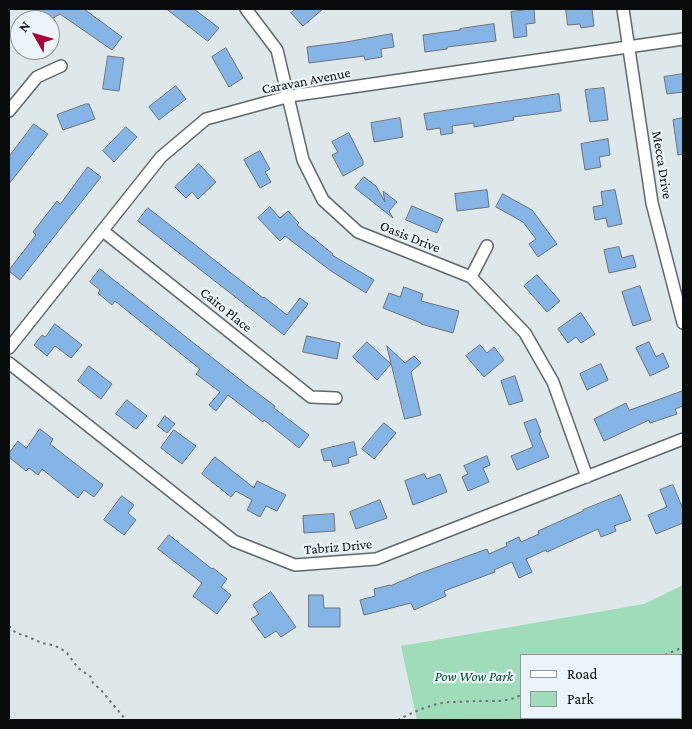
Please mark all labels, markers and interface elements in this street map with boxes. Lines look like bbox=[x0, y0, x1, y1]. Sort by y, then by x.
north arrow bbox=[10, 10, 60, 60]
text: N bbox=[15, 18, 33, 35]
street label: Caravan Avenue bbox=[260, 64, 352, 98]
street label: Mecca Drive bbox=[648, 130, 676, 200]
street label: Oasis Drive bbox=[377, 217, 443, 257]
street label: Cairo Place bbox=[197, 284, 255, 336]
street label: Tabriz Drive bbox=[303, 536, 373, 558]
legend bbox=[520, 654, 682, 719]
text: Road bbox=[567, 666, 597, 682]
park label: Pow Wow Park bbox=[435, 669, 513, 685]
text: Park bbox=[567, 691, 594, 707]

